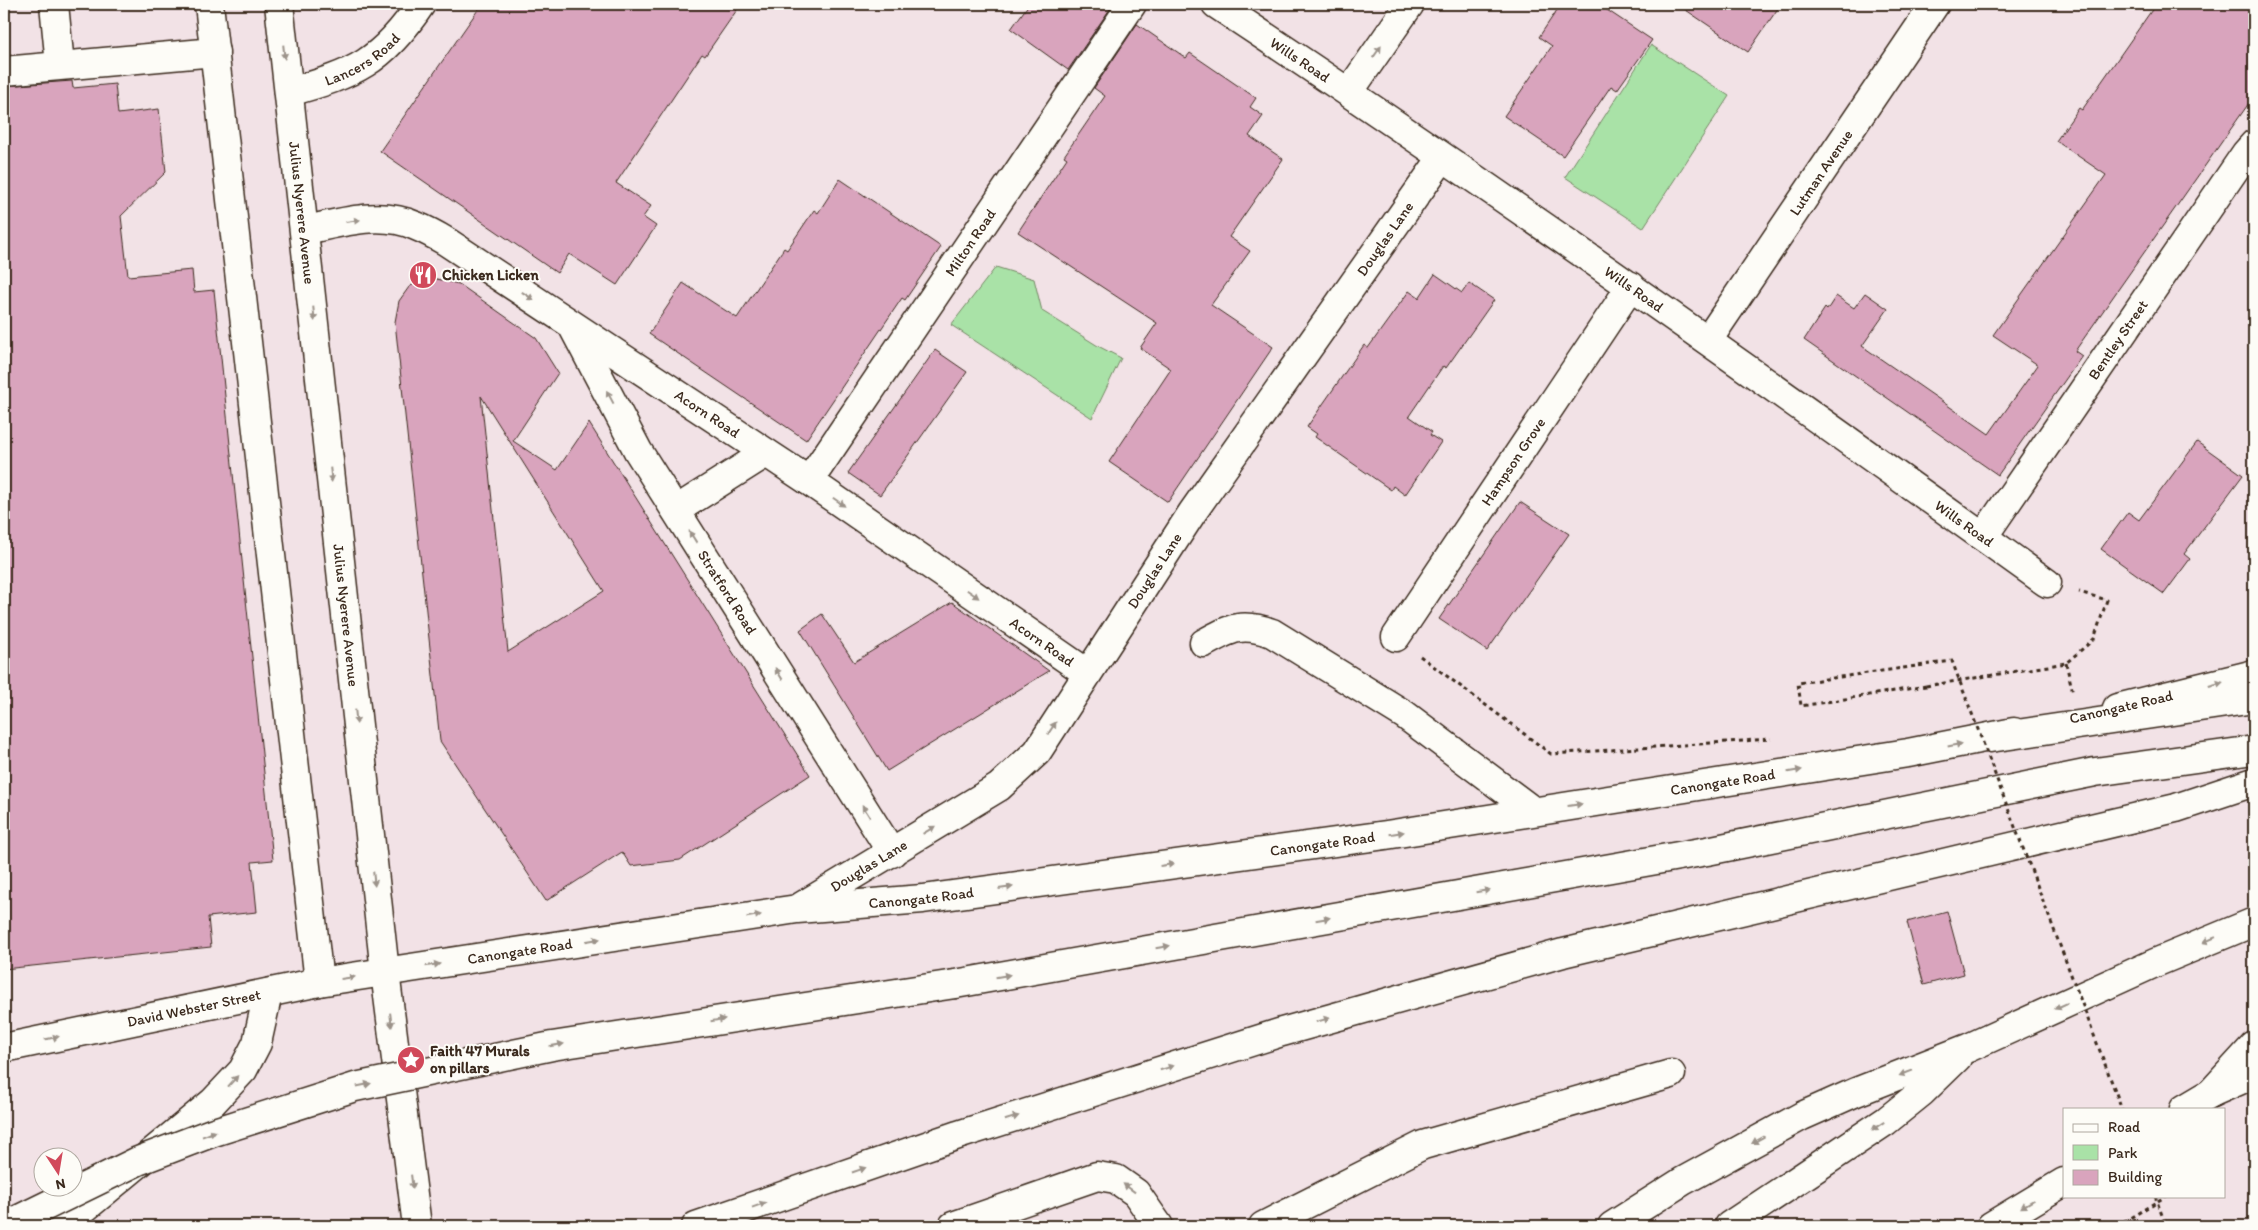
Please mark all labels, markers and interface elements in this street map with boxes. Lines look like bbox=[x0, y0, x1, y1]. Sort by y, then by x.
street label: Lancers Road bbox=[322, 29, 404, 90]
street label: Wills Road bbox=[1267, 34, 1334, 87]
one-way arrow bbox=[280, 45, 288, 61]
one-way arrow bbox=[1372, 46, 1382, 59]
street label: Lutman Avenue bbox=[1786, 126, 1856, 219]
street label: Julius Nyerere Avenue bbox=[285, 140, 319, 285]
street label: Douglas Lane bbox=[1353, 198, 1417, 279]
street label: Milton Road bbox=[941, 205, 1000, 280]
one-way arrow bbox=[345, 217, 361, 225]
restaurant icon: Chicken Licken bbox=[408, 260, 438, 290]
street label: Wills Road bbox=[1601, 262, 1668, 317]
place label: Chicken Licken bbox=[442, 266, 539, 284]
one-way arrow bbox=[521, 291, 535, 301]
street label: Bentley Street bbox=[2084, 296, 2152, 383]
one-way arrow bbox=[310, 306, 318, 322]
street label: Acorn Road bbox=[671, 386, 744, 442]
one-way arrow bbox=[606, 390, 614, 404]
street label: Hampson Grove bbox=[1477, 414, 1549, 509]
one-way arrow bbox=[327, 468, 335, 484]
street label: Wills Road bbox=[1931, 496, 1998, 551]
one-way arrow bbox=[832, 497, 846, 507]
street label: Douglas Lane bbox=[1123, 529, 1186, 612]
one-way arrow bbox=[688, 530, 697, 543]
street label: Julius Nyerere Avenue bbox=[329, 543, 363, 688]
street label: Stratford Road bbox=[694, 547, 761, 639]
one-way arrow bbox=[966, 589, 979, 599]
street label: Acorn Road bbox=[1006, 613, 1078, 671]
one-way arrow bbox=[775, 668, 784, 681]
one-way arrow bbox=[2208, 680, 2223, 688]
street label: Canongate Road bbox=[2067, 686, 2175, 728]
one-way arrow bbox=[353, 709, 361, 725]
one-way arrow bbox=[1047, 721, 1057, 735]
one-way arrow bbox=[1947, 740, 1963, 748]
street label: Canongate Road bbox=[1669, 765, 1776, 799]
one-way arrow bbox=[1787, 767, 1803, 775]
one-way arrow bbox=[1567, 800, 1583, 808]
one-way arrow bbox=[861, 805, 871, 818]
one-way arrow bbox=[922, 826, 935, 835]
street label: Canongate Road bbox=[1269, 828, 1376, 860]
one-way arrow bbox=[1390, 829, 1406, 837]
street label: Douglas Lane bbox=[827, 836, 911, 896]
one-way arrow bbox=[1159, 861, 1175, 869]
one-way arrow bbox=[370, 871, 378, 887]
street label: Canongate Road bbox=[868, 883, 975, 912]
one-way arrow bbox=[999, 883, 1015, 891]
one-way arrow bbox=[1475, 887, 1491, 895]
one-way arrow bbox=[746, 912, 762, 920]
one-way arrow bbox=[1315, 915, 1331, 923]
street label: Canongate Road bbox=[466, 934, 573, 968]
one-way arrow bbox=[586, 936, 602, 944]
one-way arrow bbox=[2202, 937, 2216, 945]
one-way arrow bbox=[1155, 943, 1171, 951]
one-way arrow bbox=[425, 960, 441, 968]
one-way arrow bbox=[995, 971, 1011, 979]
one-way arrow bbox=[341, 973, 357, 981]
street label: David Webster Street bbox=[125, 985, 263, 1031]
one-way arrow bbox=[2053, 1002, 2068, 1010]
one-way arrow bbox=[387, 1013, 395, 1029]
one-way arrow bbox=[710, 1016, 726, 1024]
one-way arrow bbox=[1315, 1016, 1330, 1024]
one-way arrow bbox=[44, 1034, 60, 1042]
one-way arrow bbox=[550, 1041, 566, 1049]
place label: Faith 47 Murals on pillars bbox=[430, 1042, 530, 1078]
place icon: Faith 47 Murals on pillars bbox=[396, 1045, 426, 1075]
one-way arrow bbox=[1160, 1063, 1175, 1071]
one-way arrow bbox=[1898, 1069, 1913, 1077]
one-way arrow bbox=[227, 1074, 238, 1087]
one-way arrow bbox=[356, 1081, 371, 1089]
legend bbox=[2063, 1108, 2226, 1198]
one-way arrow bbox=[1005, 1113, 1020, 1121]
text: Road bbox=[2108, 1118, 2141, 1136]
one-way arrow bbox=[1871, 1121, 1885, 1131]
one-way arrow bbox=[202, 1130, 217, 1138]
one-way arrow bbox=[1751, 1136, 1766, 1144]
text: Park bbox=[2108, 1144, 2138, 1162]
north arrow bbox=[32, 1148, 82, 1198]
one-way arrow bbox=[851, 1166, 866, 1173]
text: Building bbox=[2108, 1168, 2162, 1186]
one-way arrow bbox=[408, 1174, 416, 1190]
text: N bbox=[54, 1175, 67, 1194]
one-way arrow bbox=[1122, 1183, 1136, 1193]
one-way arrow bbox=[2021, 1199, 2034, 1208]
one-way arrow bbox=[752, 1201, 767, 1209]

